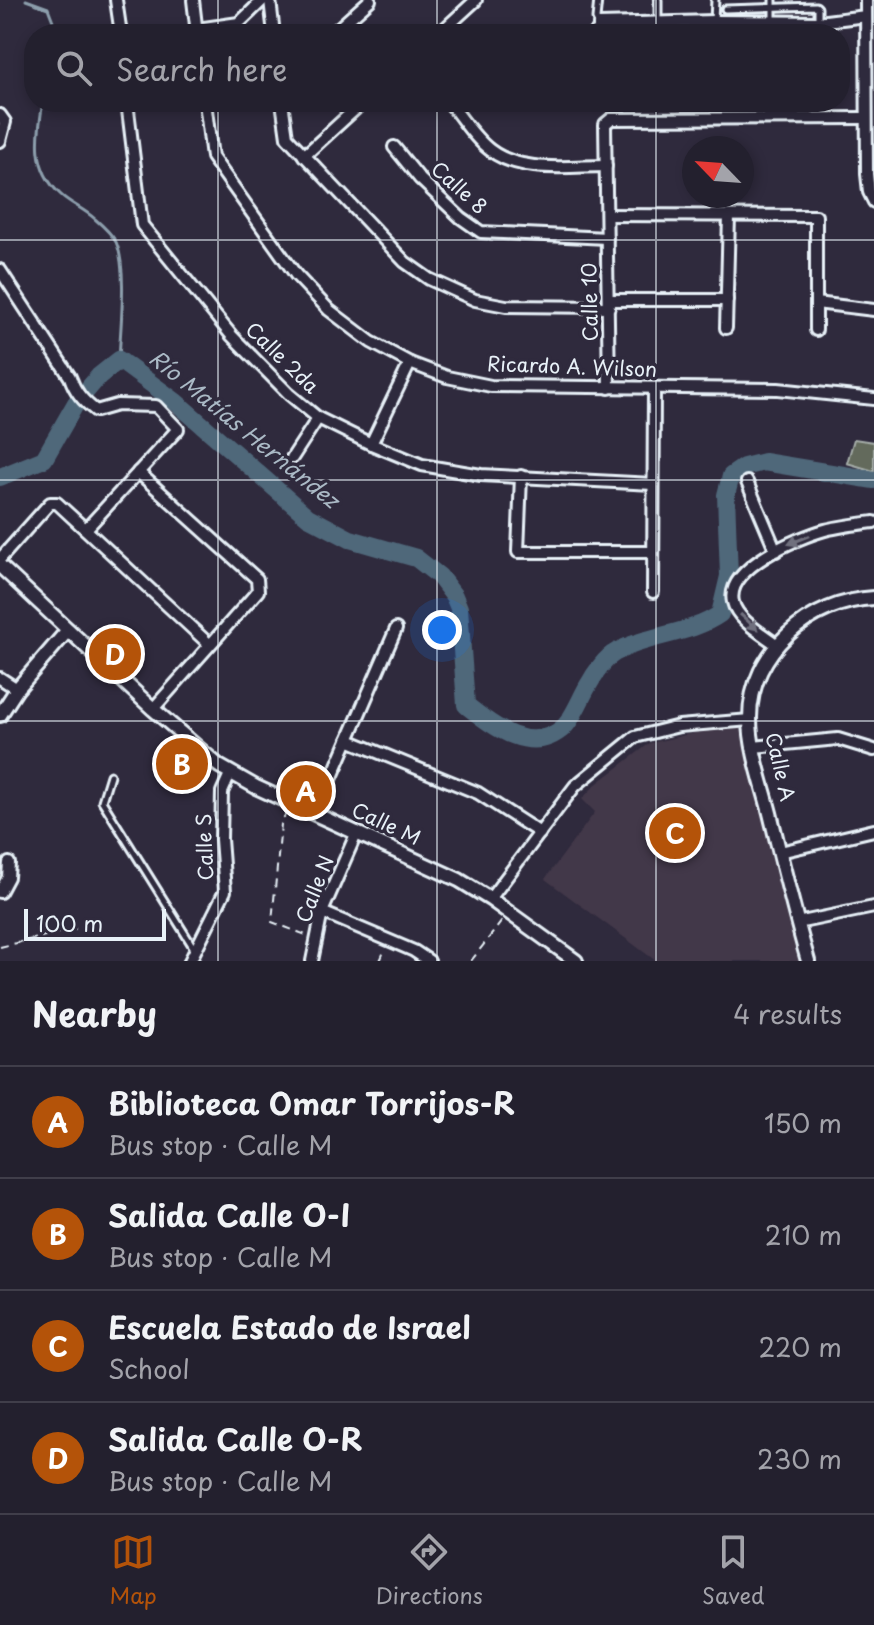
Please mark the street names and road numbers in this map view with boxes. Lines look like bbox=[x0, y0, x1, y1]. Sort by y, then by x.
street label: Calle 8 bbox=[425, 154, 495, 221]
street label: Calle 10 bbox=[573, 262, 605, 342]
street label: Calle 2da bbox=[239, 314, 327, 401]
street label: Ricardo A. Wilson bbox=[486, 348, 658, 384]
street label: Calle A bbox=[759, 729, 803, 804]
street label: Calle M bbox=[347, 794, 426, 852]
street label: Calle S bbox=[188, 813, 220, 881]
street label: Calle N bbox=[288, 851, 341, 927]

